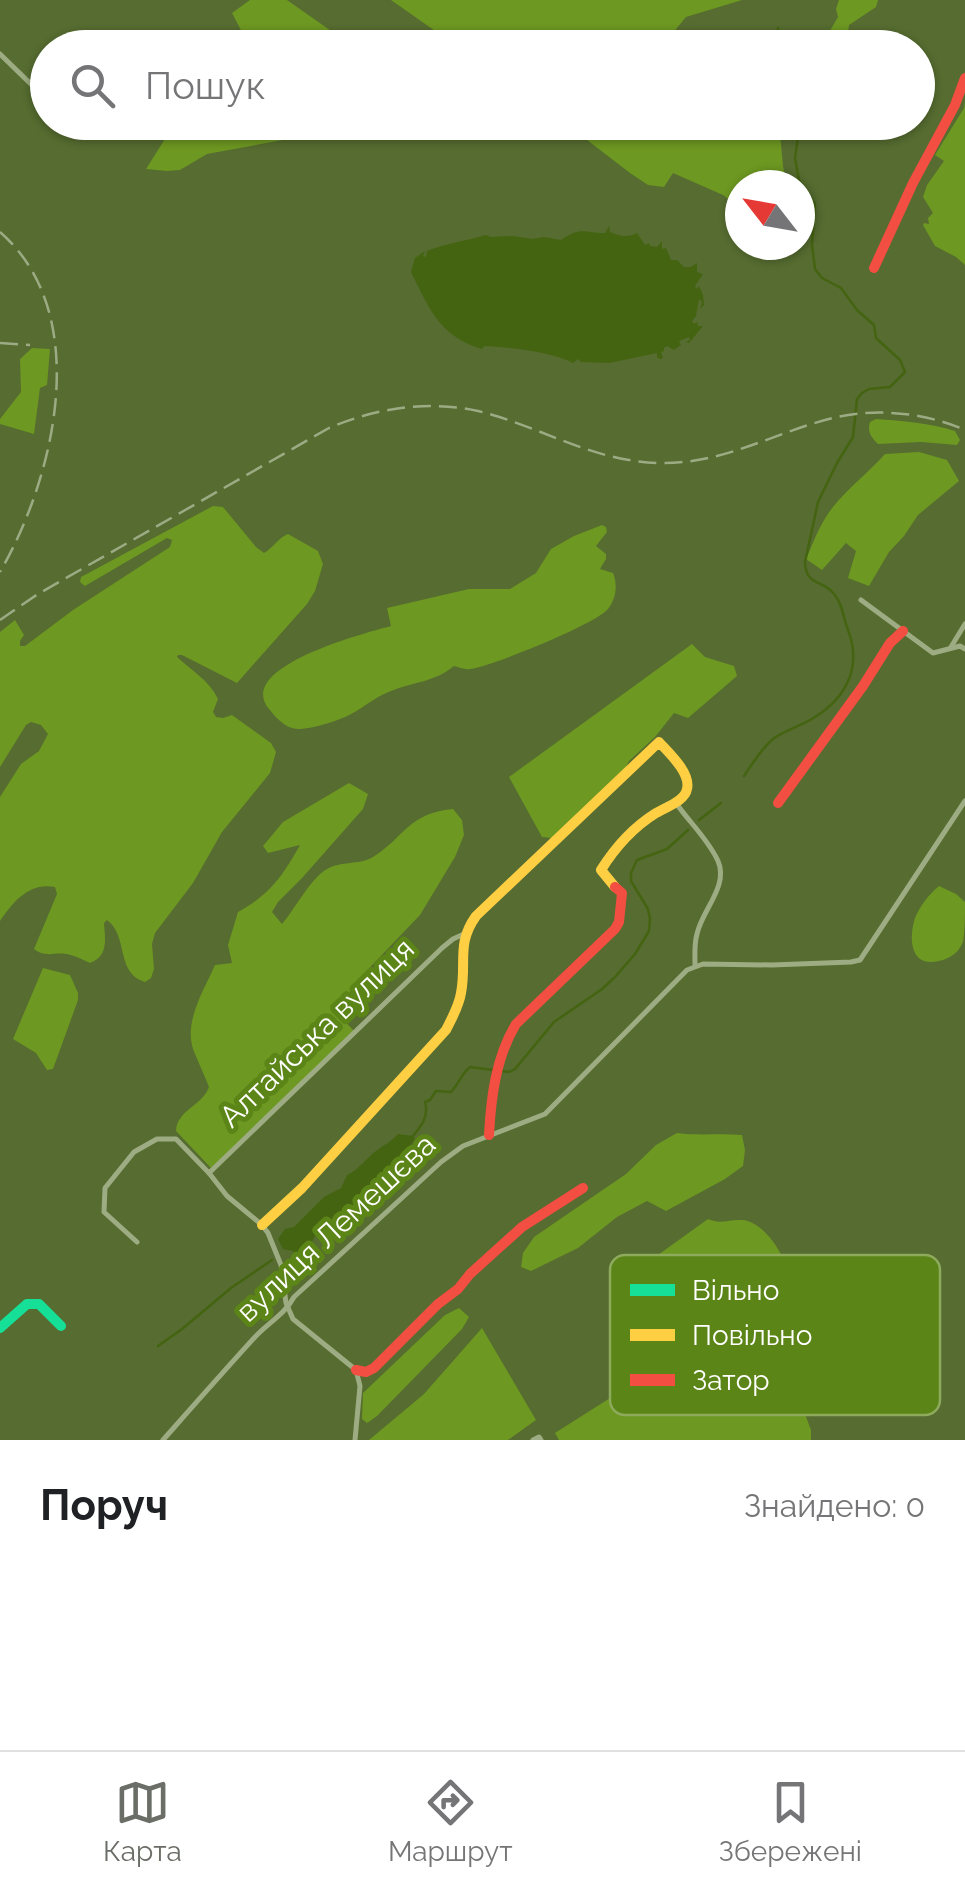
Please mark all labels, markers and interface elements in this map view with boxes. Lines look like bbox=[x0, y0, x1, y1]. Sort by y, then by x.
search box bbox=[30, 30, 935, 140]
icon: search bbox=[65, 58, 120, 113]
text: Пошук bbox=[145, 63, 265, 108]
north arrow bbox=[725, 170, 815, 260]
street label: Алтайська вулиця bbox=[212, 931, 421, 1134]
street label: вулиця Лемешєва bbox=[229, 1127, 442, 1329]
legend bbox=[610, 1255, 940, 1415]
text: Вільно bbox=[692, 1274, 779, 1307]
text: Повільно bbox=[692, 1319, 812, 1352]
text: Затор bbox=[692, 1364, 770, 1397]
text: Поруч bbox=[40, 1481, 168, 1530]
text: Знайдено: 0 bbox=[744, 1487, 925, 1524]
tab: Карта bbox=[103, 1775, 182, 1868]
tab: Маршрут bbox=[388, 1775, 513, 1868]
tab: Збережені bbox=[719, 1775, 862, 1868]

